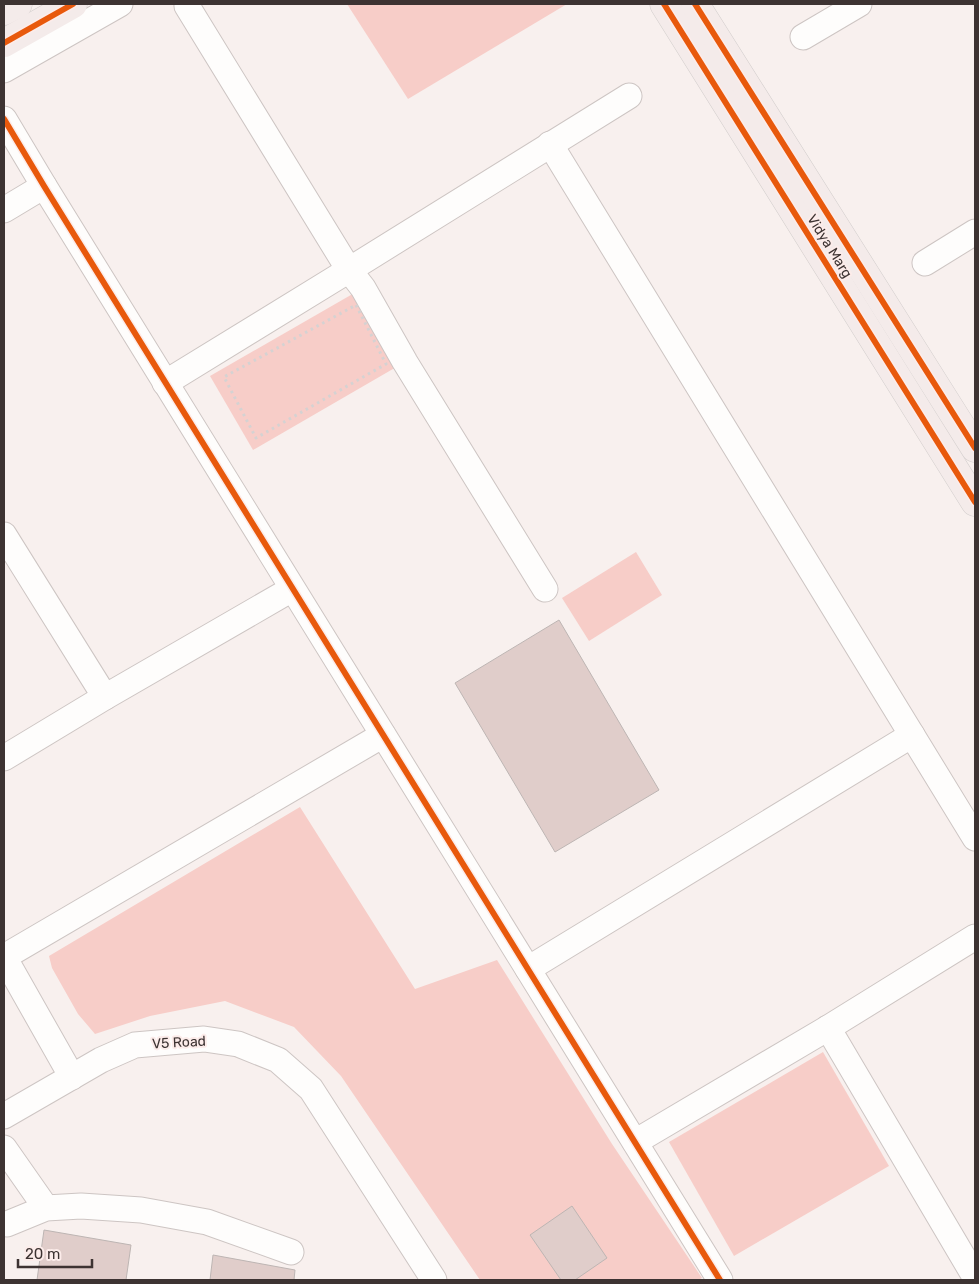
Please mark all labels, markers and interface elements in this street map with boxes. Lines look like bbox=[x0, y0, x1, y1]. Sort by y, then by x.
street label: Vidya Marg bbox=[803, 211, 856, 281]
street label: V5 Road bbox=[152, 1033, 206, 1052]
scale bar bbox=[18, 1236, 91, 1268]
text: 20 m bbox=[25, 1245, 60, 1263]

